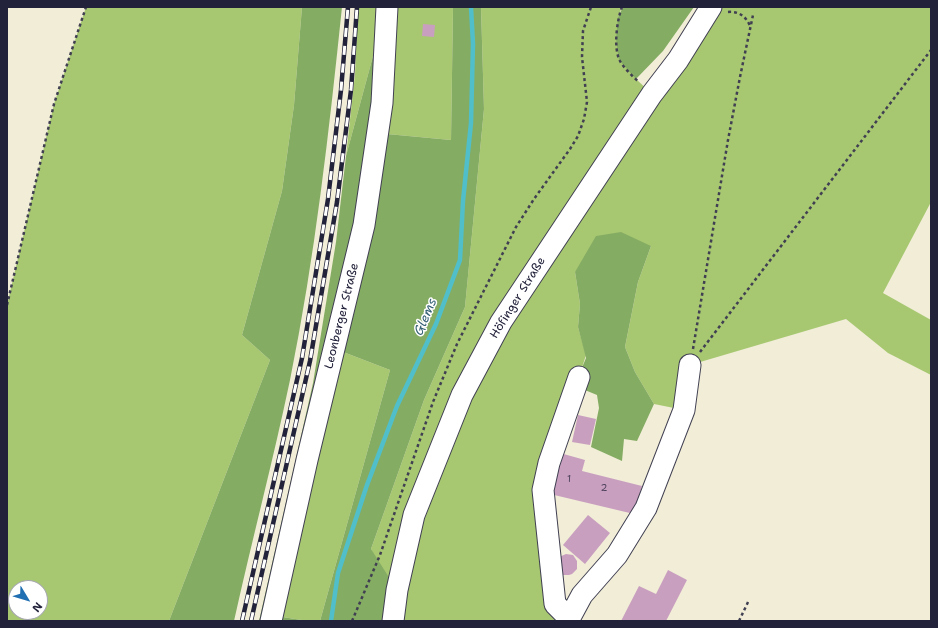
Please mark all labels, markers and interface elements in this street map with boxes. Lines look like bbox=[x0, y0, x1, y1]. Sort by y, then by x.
street label: Höfinger Straße bbox=[487, 255, 549, 341]
street label: Leonberger Straße bbox=[322, 262, 362, 370]
water label: Glems bbox=[411, 296, 441, 338]
house number: 1 bbox=[567, 473, 571, 485]
house number: 2 bbox=[601, 482, 607, 494]
north arrow bbox=[8, 580, 48, 620]
text: N bbox=[28, 599, 46, 615]

